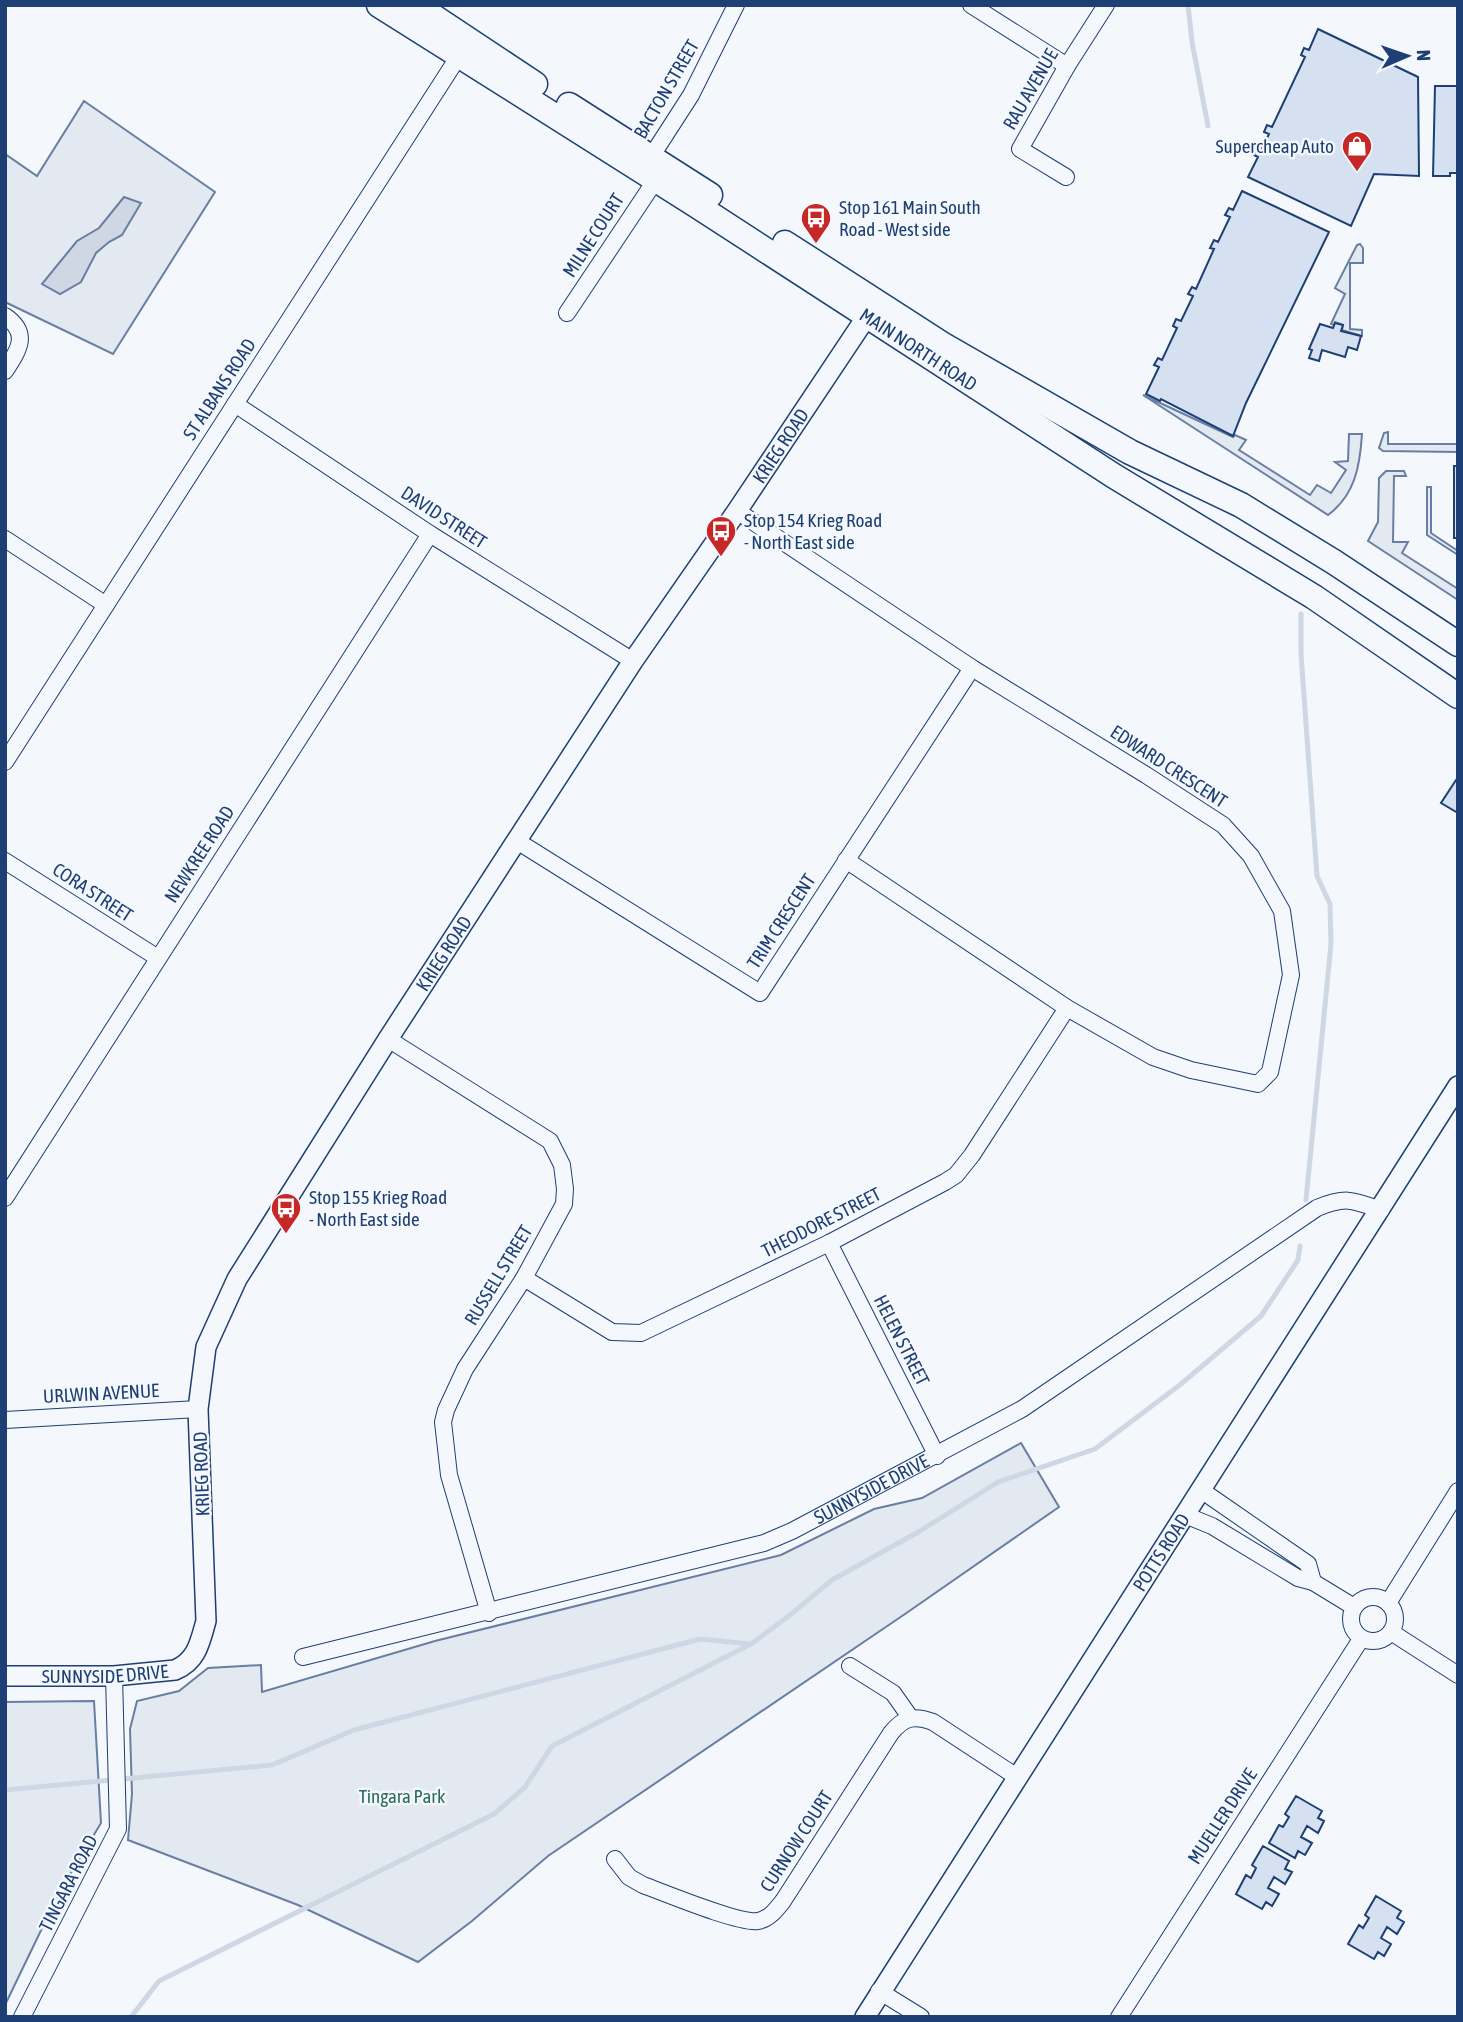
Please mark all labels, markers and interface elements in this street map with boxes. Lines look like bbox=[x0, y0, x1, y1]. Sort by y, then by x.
north arrow bbox=[1372, 21, 1442, 91]
street label: BACTON STREET bbox=[629, 35, 703, 142]
street label: RAU AVENUE bbox=[998, 45, 1062, 133]
text: N bbox=[1413, 49, 1435, 61]
shop icon: Supercheap Auto bbox=[1340, 129, 1374, 173]
place label: Supercheap Auto bbox=[1216, 135, 1334, 157]
street label: MILNE COURT bbox=[558, 189, 628, 281]
place label: Stop 161 Main South Road - West side bbox=[839, 196, 981, 240]
bus stop icon: Stop 161 Main South Road - West side bbox=[799, 201, 833, 245]
street label: MAIN NORTH ROAD bbox=[856, 303, 981, 395]
street label: ST ALBANS ROAD bbox=[178, 334, 260, 444]
street label: KRIEG ROAD bbox=[748, 405, 813, 487]
street label: DAVID STREET bbox=[397, 481, 491, 553]
place label: Stop 154 Krieg Road - North East side bbox=[744, 509, 882, 553]
bus stop icon: Stop 154 Krieg Road - North East side bbox=[704, 514, 738, 558]
street label: EDWARD CRESCENT bbox=[1107, 720, 1232, 812]
street label: NEWKREE ROAD bbox=[160, 801, 238, 907]
street label: CORA STREET bbox=[49, 858, 138, 926]
street label: TRIM CRESCENT bbox=[742, 869, 820, 972]
street label: KRIEG ROAD bbox=[411, 912, 476, 995]
street label: THEODORE STREET bbox=[758, 1182, 885, 1262]
place label: Stop 155 Krieg Road - North East side bbox=[309, 1186, 447, 1230]
bus stop icon: Stop 155 Krieg Road - North East side bbox=[269, 1191, 303, 1235]
street label: RUSSELL STREET bbox=[460, 1221, 537, 1329]
street label: HELEN STREET bbox=[870, 1291, 935, 1390]
street label: URLWIN AVENUE bbox=[42, 1379, 160, 1407]
street label: KRIEG ROAD bbox=[189, 1431, 213, 1517]
street label: SUNNYSIDE DRIVE bbox=[810, 1450, 932, 1528]
street label: POTTS ROAD bbox=[1128, 1509, 1194, 1595]
street label: SUNNYSIDE DRIVE bbox=[42, 1660, 169, 1687]
street label: MUELLER DRIVE bbox=[1183, 1764, 1261, 1868]
park label: Tingara Park bbox=[359, 1785, 446, 1807]
street label: CURNOW COURT bbox=[755, 1786, 837, 1896]
street label: TINGARA ROAD bbox=[34, 1831, 102, 1935]

